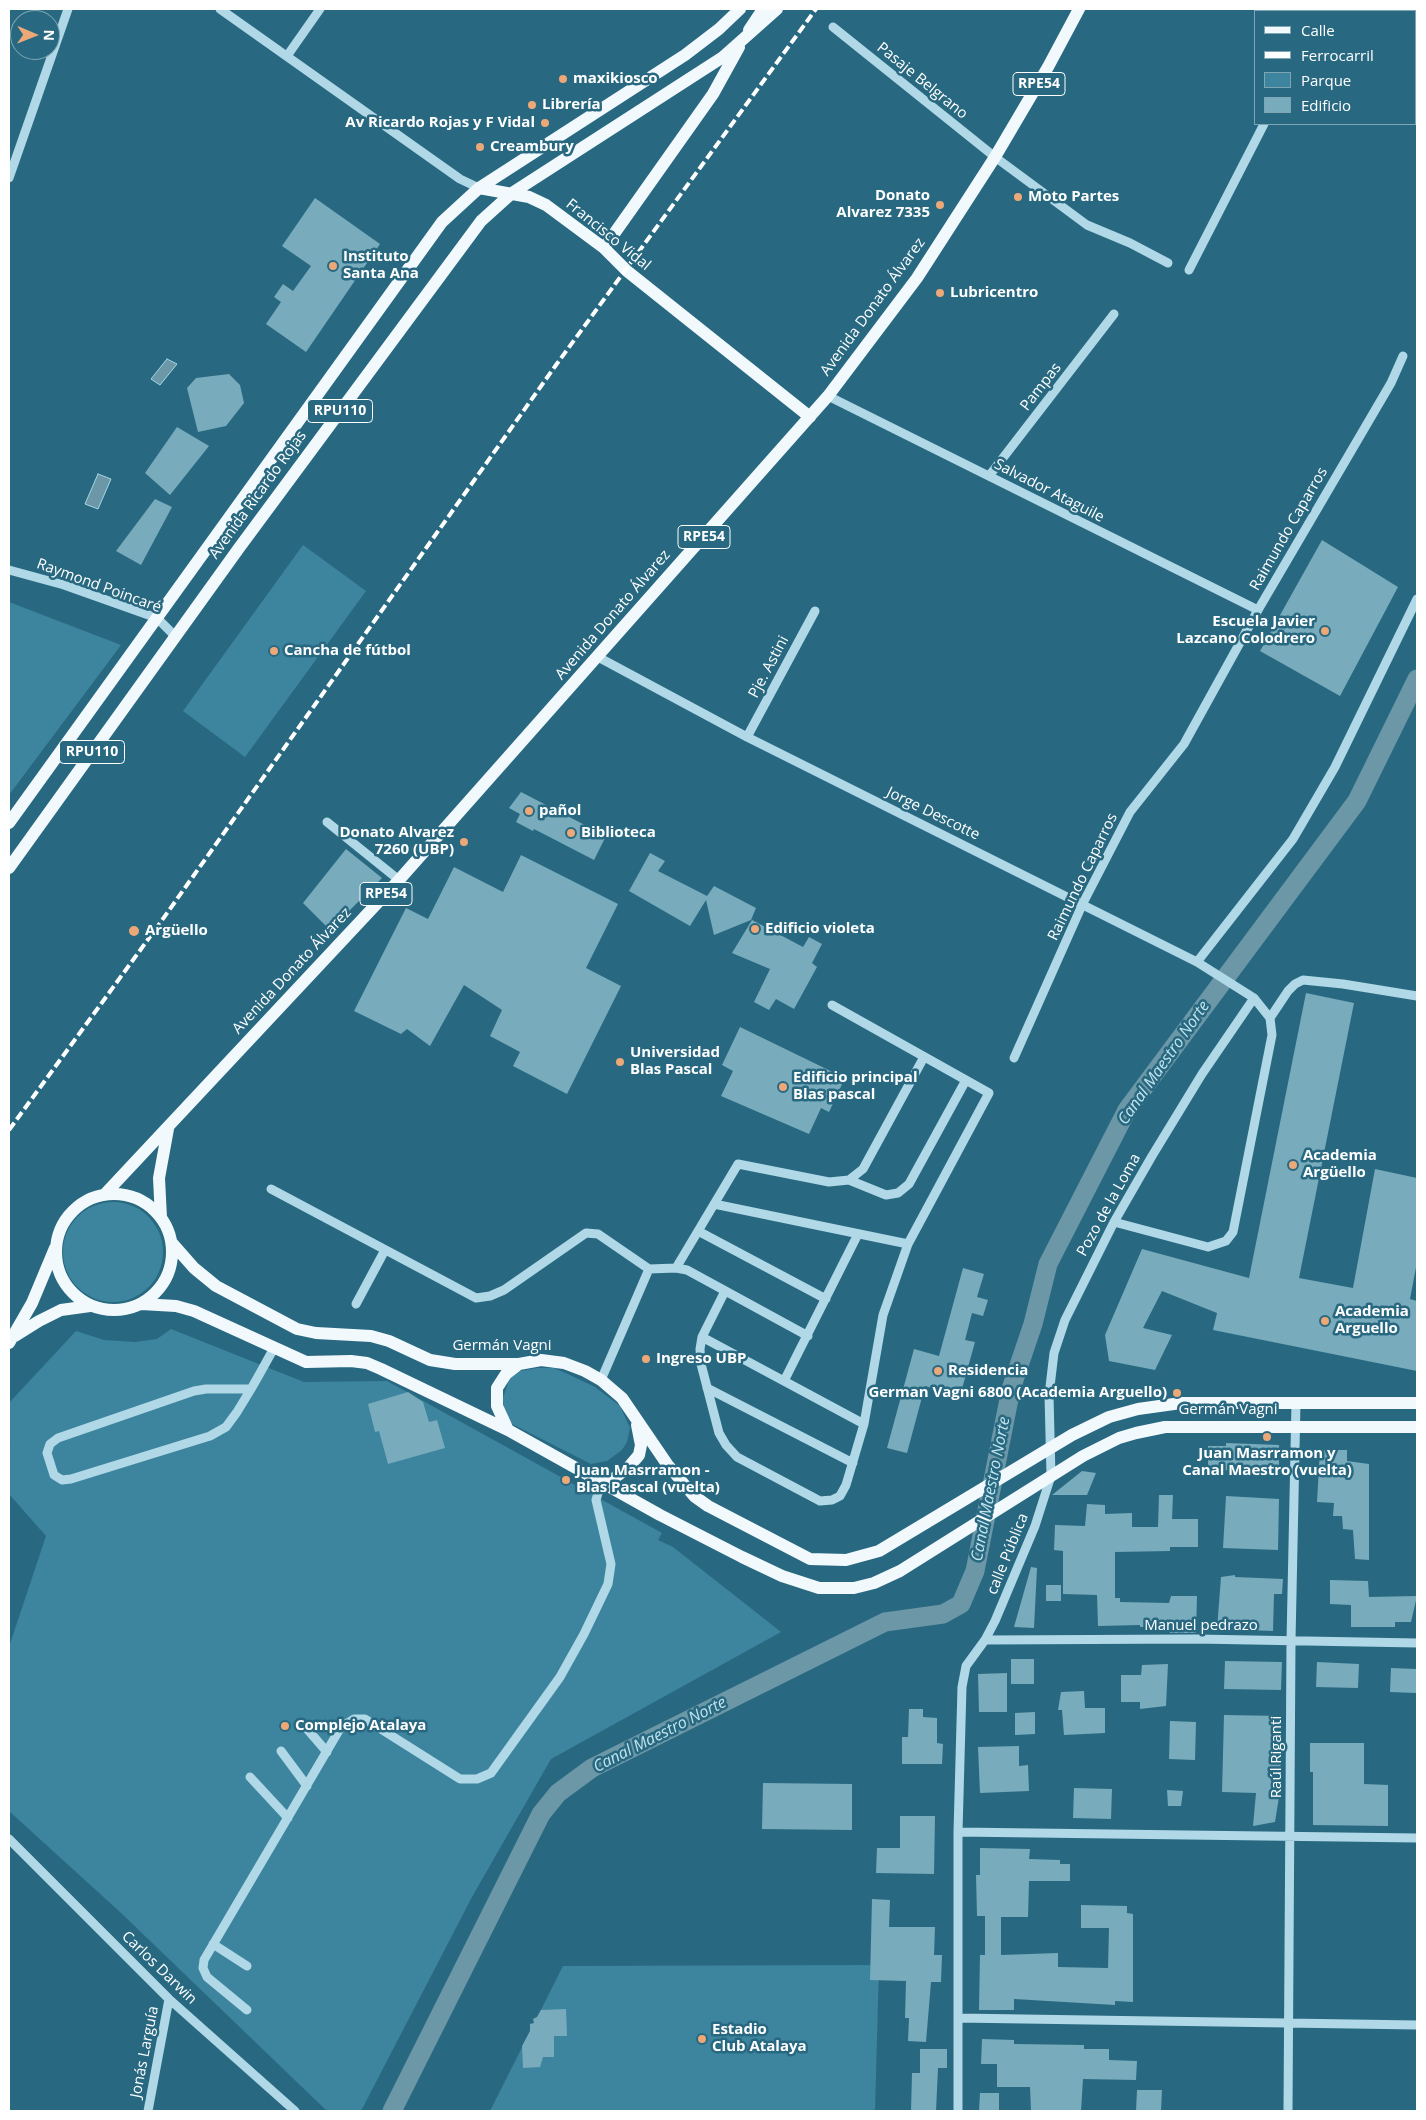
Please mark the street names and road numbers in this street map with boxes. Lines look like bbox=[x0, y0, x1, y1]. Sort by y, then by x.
street label: Pasaje Belgrano bbox=[873, 39, 971, 123]
road number: RPE54 bbox=[1013, 72, 1065, 96]
street label: Francisco Vidal bbox=[562, 195, 654, 275]
street label: Avenida Donato Álvarez bbox=[817, 234, 929, 380]
street label: Pampas bbox=[1017, 359, 1065, 415]
road number: RPU110 bbox=[308, 400, 372, 422]
street label: Avenida Ricardo Rojas bbox=[205, 427, 311, 563]
street label: Salvador Ataguile bbox=[991, 456, 1107, 526]
street label: Raimundo Caparros bbox=[1246, 464, 1332, 594]
road number: RPE54 bbox=[678, 526, 730, 548]
street label: Avenida Donato Álvarez bbox=[552, 546, 674, 684]
street label: Raymond Poincaré bbox=[34, 555, 164, 617]
street label: Pje. Astini bbox=[745, 633, 793, 701]
road number: RPU110 bbox=[59, 740, 124, 764]
street label: Jorge Descotte bbox=[883, 784, 983, 844]
street label: Raimundo Caparros bbox=[1044, 810, 1122, 944]
road number: RPE54 bbox=[360, 882, 412, 906]
street label: Avenida Donato Álvarez bbox=[229, 904, 355, 1038]
street label: Pozo de la Loma bbox=[1073, 1151, 1145, 1259]
street label: Germán Vagni bbox=[452, 1337, 552, 1355]
street label: Germán Vagni bbox=[1178, 1401, 1278, 1419]
street label: calle Pública bbox=[984, 1511, 1032, 1597]
street label: Manuel pedrazo bbox=[1144, 1617, 1258, 1635]
street label: Raúl Riganti bbox=[1268, 1716, 1286, 1798]
street label: Carlos Darwin bbox=[118, 1928, 200, 2008]
street label: Jonás Larguía bbox=[127, 2004, 163, 2100]

